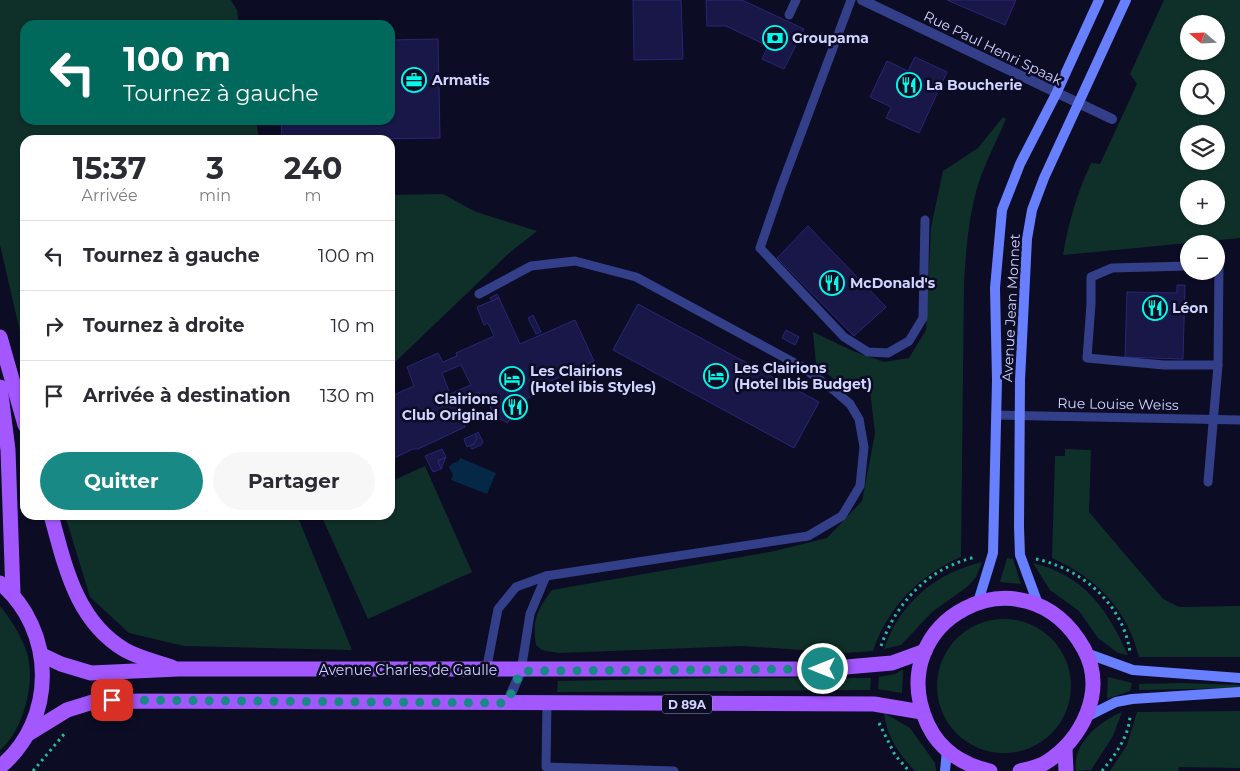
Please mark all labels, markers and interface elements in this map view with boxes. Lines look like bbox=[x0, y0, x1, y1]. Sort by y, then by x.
street label: Rue Paul Henri Spaak bbox=[921, 7, 1066, 90]
north arrow bbox=[1180, 15, 1225, 60]
map controls bbox=[1180, 15, 1225, 280]
bank icon: Groupama bbox=[762, 25, 788, 51]
place label: Groupama bbox=[792, 29, 869, 47]
text: 100 m bbox=[123, 37, 231, 80]
icon: left bbox=[40, 40, 105, 105]
office icon: Armatis bbox=[401, 67, 427, 93]
button: search bbox=[1180, 70, 1225, 115]
place label: Armatis bbox=[431, 71, 490, 89]
restaurant icon: La Boucherie bbox=[896, 72, 922, 98]
place label: La Boucherie bbox=[926, 76, 1023, 94]
text: Tournez à gauche bbox=[123, 80, 319, 107]
button: layers bbox=[1180, 125, 1225, 170]
text: 15:37 bbox=[73, 150, 146, 187]
text: 3 bbox=[206, 150, 224, 187]
text: 240 bbox=[284, 150, 342, 187]
button: + bbox=[1180, 180, 1225, 225]
text: Arrivée bbox=[81, 186, 138, 205]
text: min bbox=[199, 186, 231, 205]
text: m bbox=[305, 186, 322, 205]
street label: Avenue Jean Monnet bbox=[998, 233, 1024, 383]
button: − bbox=[1180, 235, 1225, 280]
icon: left bbox=[40, 242, 68, 270]
text: Tournez à gauche bbox=[83, 244, 260, 267]
text: 100 m bbox=[318, 244, 375, 267]
restaurant icon: McDonald's bbox=[819, 270, 845, 296]
place label: McDonald's bbox=[850, 274, 936, 292]
restaurant icon: Léon bbox=[1142, 295, 1168, 321]
place label: Léon bbox=[1172, 299, 1208, 317]
icon: right bbox=[40, 312, 68, 340]
text: Tournez à droite bbox=[83, 314, 244, 337]
text: 10 m bbox=[330, 314, 375, 337]
place label: Les Clairions (Hotel Ibis Budget) bbox=[734, 359, 872, 393]
place label: Les Clairions (Hotel ibis Styles) bbox=[530, 362, 656, 396]
hotel icon: Les Clairions (Hotel Ibis Budget) bbox=[703, 363, 729, 389]
hotel icon: Les Clairions (Hotel ibis Styles) bbox=[499, 366, 525, 392]
icon: arrive bbox=[40, 382, 68, 410]
text: Arrivée à destination bbox=[83, 384, 291, 407]
text: 130 m bbox=[320, 384, 375, 407]
place label: Clairions Club Original bbox=[402, 390, 499, 424]
restaurant icon: Clairions Club Original bbox=[502, 394, 528, 420]
street label: Rue Louise Weiss bbox=[1057, 394, 1179, 414]
button: Quitter bbox=[40, 452, 203, 510]
button: Partager bbox=[213, 452, 375, 510]
position arrow bbox=[796, 642, 848, 694]
street label: Avenue Charles de Gaulle bbox=[319, 661, 497, 679]
pin bbox=[91, 679, 133, 721]
icon: arrive bbox=[98, 686, 126, 714]
road number: D 89A bbox=[662, 694, 712, 714]

